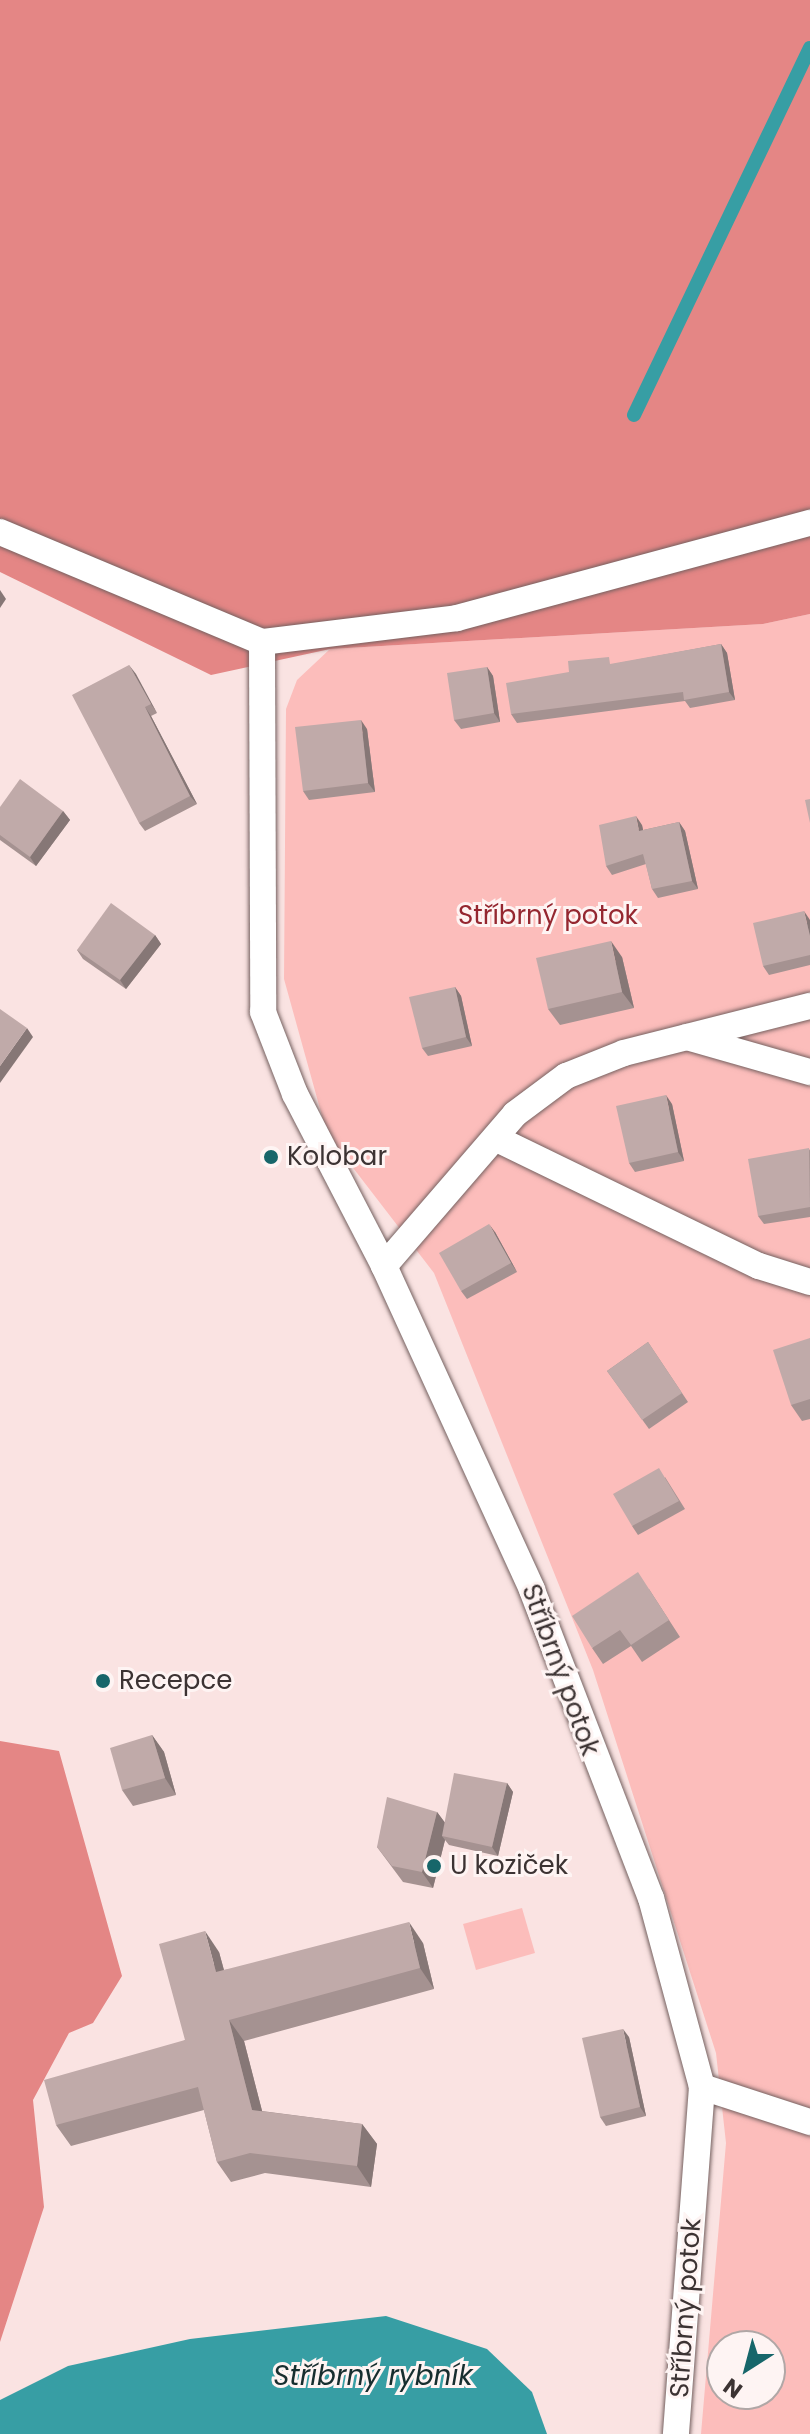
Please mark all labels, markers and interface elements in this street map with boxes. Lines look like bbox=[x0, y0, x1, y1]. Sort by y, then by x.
park label: Stříbrný potok bbox=[458, 900, 638, 932]
place label: Kolobar bbox=[287, 1141, 387, 1173]
marker: Kolobar bbox=[262, 1148, 280, 1166]
street label: Stříbrný potok bbox=[515, 1580, 605, 1760]
place label: Recepce bbox=[119, 1665, 232, 1697]
marker: Recepce bbox=[94, 1672, 112, 1690]
place label: U koziček bbox=[450, 1850, 568, 1882]
marker: U koziček bbox=[425, 1857, 443, 1875]
street label: Stříbrný potok bbox=[664, 2217, 708, 2399]
north arrow bbox=[706, 2330, 786, 2410]
water label: Stříbrný rybník bbox=[273, 2359, 473, 2393]
text: N bbox=[717, 2371, 749, 2406]

